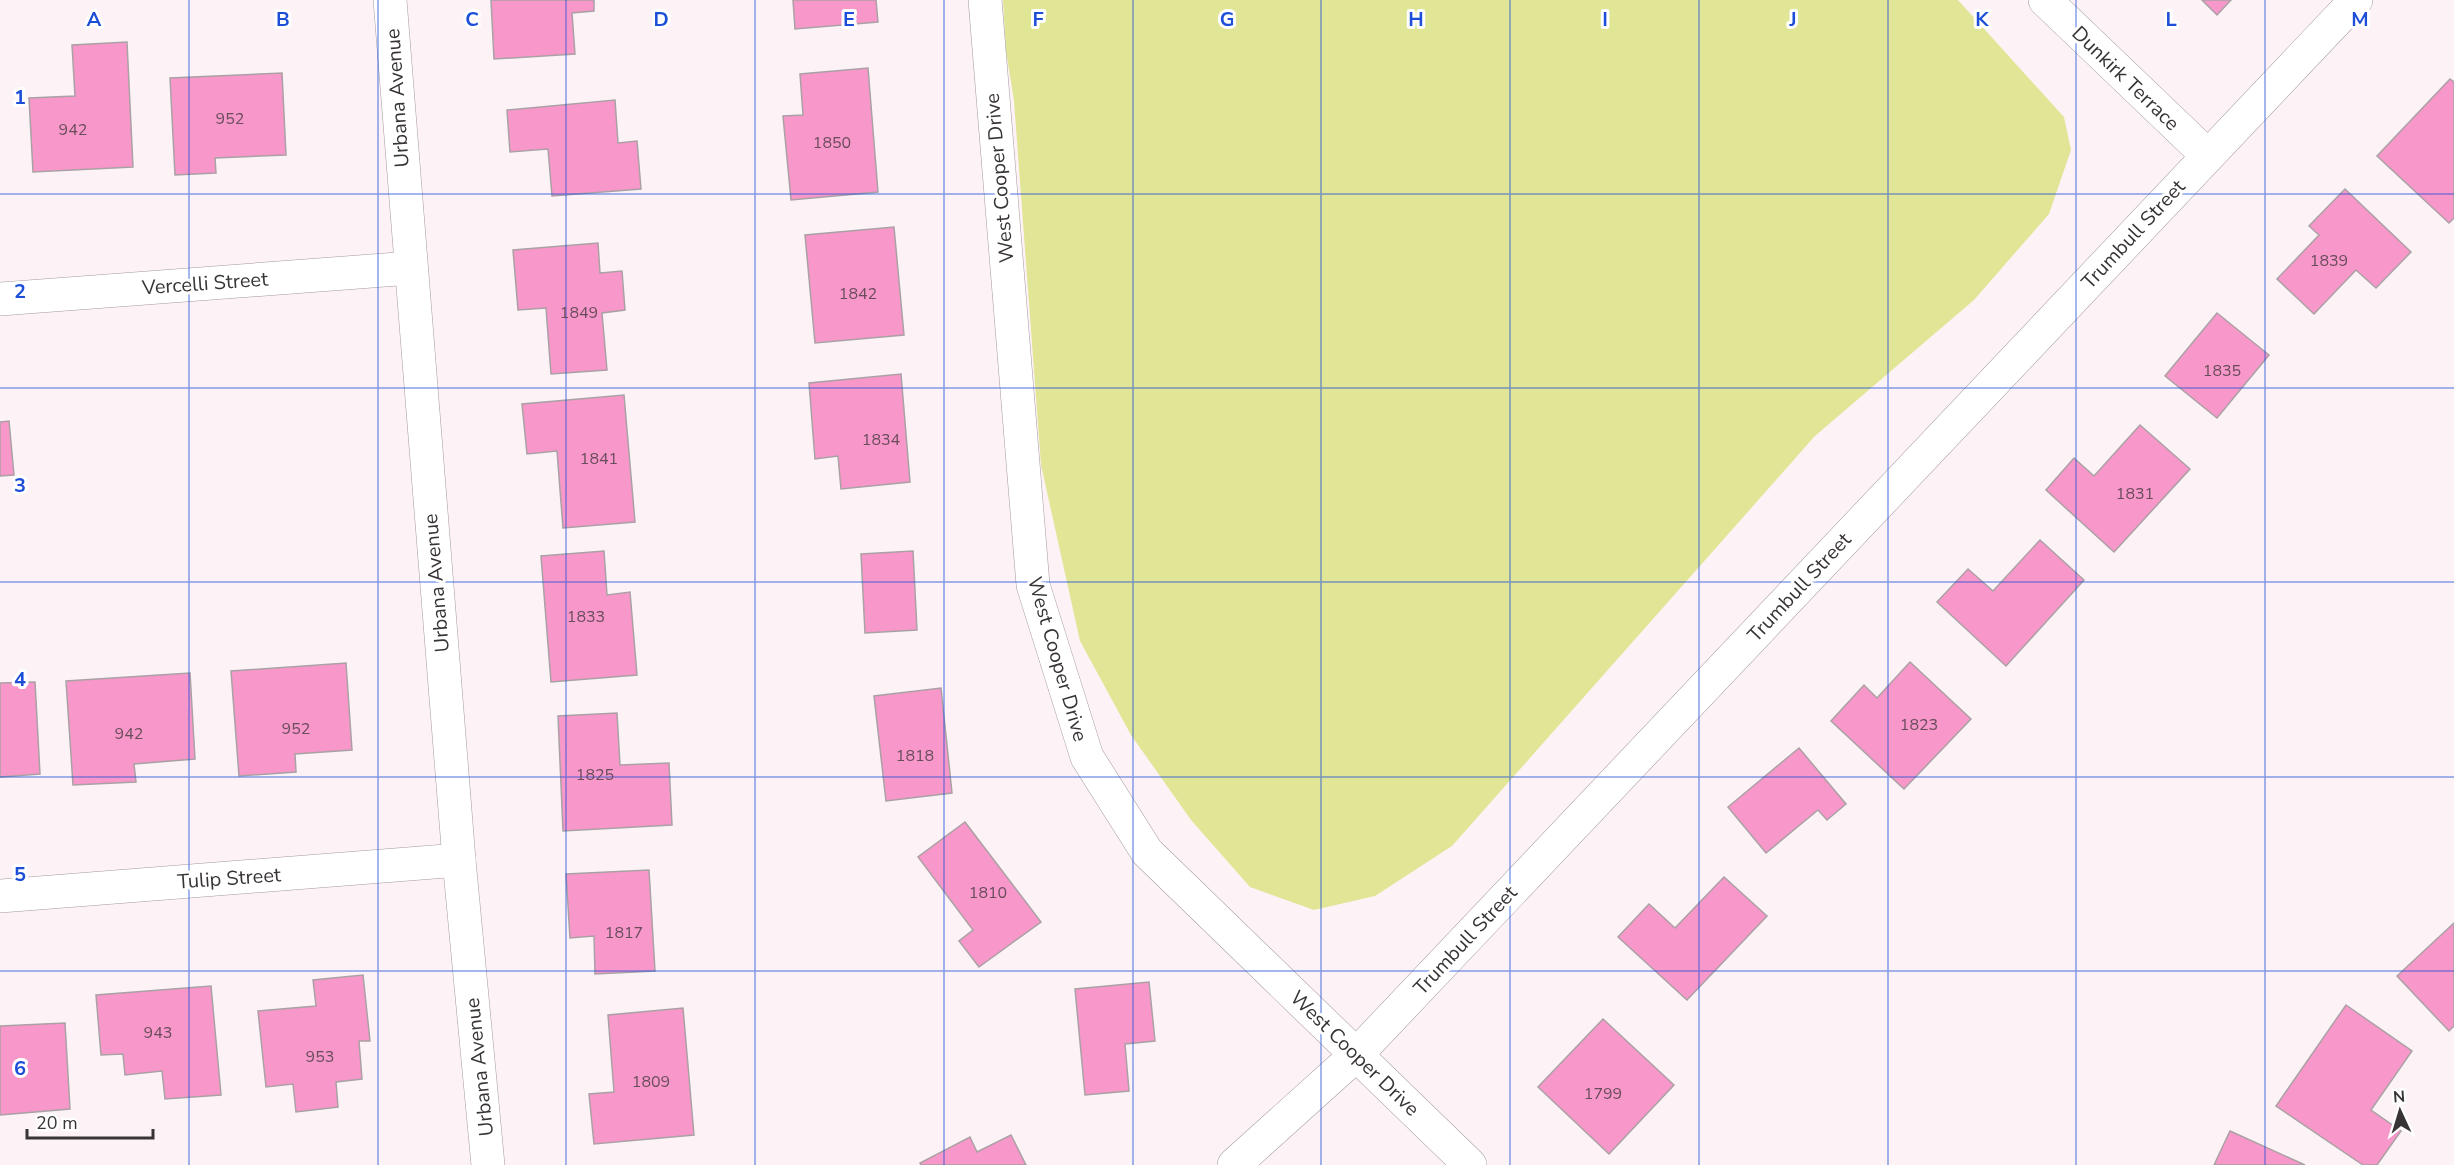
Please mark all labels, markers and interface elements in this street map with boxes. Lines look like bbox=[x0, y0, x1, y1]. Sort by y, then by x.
text: A bbox=[87, 6, 102, 33]
text: B bbox=[276, 6, 290, 33]
text: C bbox=[465, 6, 479, 33]
text: D bbox=[653, 6, 669, 33]
text: E bbox=[843, 6, 855, 33]
text: F bbox=[1032, 6, 1044, 33]
text: G bbox=[1220, 6, 1234, 33]
text: H bbox=[1408, 6, 1424, 33]
text: I bbox=[1602, 6, 1608, 33]
text: J bbox=[1788, 6, 1797, 33]
text: K bbox=[1975, 6, 1989, 33]
text: L bbox=[2165, 6, 2177, 33]
text: M bbox=[2351, 6, 2369, 33]
street label: Dunkirk Terrace bbox=[2066, 20, 2185, 137]
street label: Urbana Avenue bbox=[379, 28, 416, 168]
text: 1 bbox=[14, 84, 26, 111]
street label: West Cooper Drive bbox=[979, 92, 1020, 264]
house number: 952 bbox=[216, 108, 244, 130]
house number: 942 bbox=[59, 119, 87, 141]
house number: 1850 bbox=[813, 132, 851, 154]
street label: Trumbull Street bbox=[2076, 173, 2192, 295]
house number: 1839 bbox=[2310, 250, 2348, 272]
street label: Vercelli Street bbox=[140, 266, 270, 301]
text: 2 bbox=[14, 278, 26, 305]
house number: 1842 bbox=[839, 283, 877, 305]
house number: 1849 bbox=[560, 302, 598, 324]
house number: 1835 bbox=[2203, 360, 2241, 382]
house number: 1834 bbox=[862, 429, 901, 451]
house number: 1841 bbox=[580, 448, 618, 470]
text: 3 bbox=[14, 472, 26, 499]
house number: 1831 bbox=[2116, 483, 2154, 505]
street label: Urbana Avenue bbox=[417, 512, 456, 653]
street label: Trumbull Street bbox=[1742, 526, 1858, 648]
street label: West Cooper Drive bbox=[1021, 574, 1094, 745]
house number: 1833 bbox=[567, 606, 605, 628]
text: 4 bbox=[14, 666, 26, 693]
house number: 1823 bbox=[1900, 714, 1938, 736]
house number: 952 bbox=[282, 718, 310, 740]
house number: 942 bbox=[115, 723, 143, 745]
house number: 1818 bbox=[896, 745, 934, 767]
house number: 1825 bbox=[576, 764, 614, 786]
text: 5 bbox=[14, 861, 26, 888]
street label: Tulip Street bbox=[176, 861, 283, 896]
street label: Trumbull Street bbox=[1408, 879, 1524, 1001]
house number: 1810 bbox=[969, 882, 1007, 904]
house number: 1817 bbox=[605, 922, 643, 944]
street label: West Cooper Drive bbox=[1284, 985, 1425, 1122]
street label: Urbana Avenue bbox=[459, 996, 500, 1138]
house number: 943 bbox=[144, 1022, 172, 1044]
house number: 953 bbox=[306, 1046, 334, 1068]
text: 6 bbox=[14, 1055, 26, 1082]
house number: 1809 bbox=[632, 1071, 670, 1093]
north arrow bbox=[2370, 1081, 2430, 1141]
house number: 1799 bbox=[1584, 1083, 1622, 1105]
text: N bbox=[2392, 1086, 2406, 1108]
scale bar bbox=[27, 1102, 153, 1140]
text: 20 m bbox=[36, 1111, 78, 1135]

